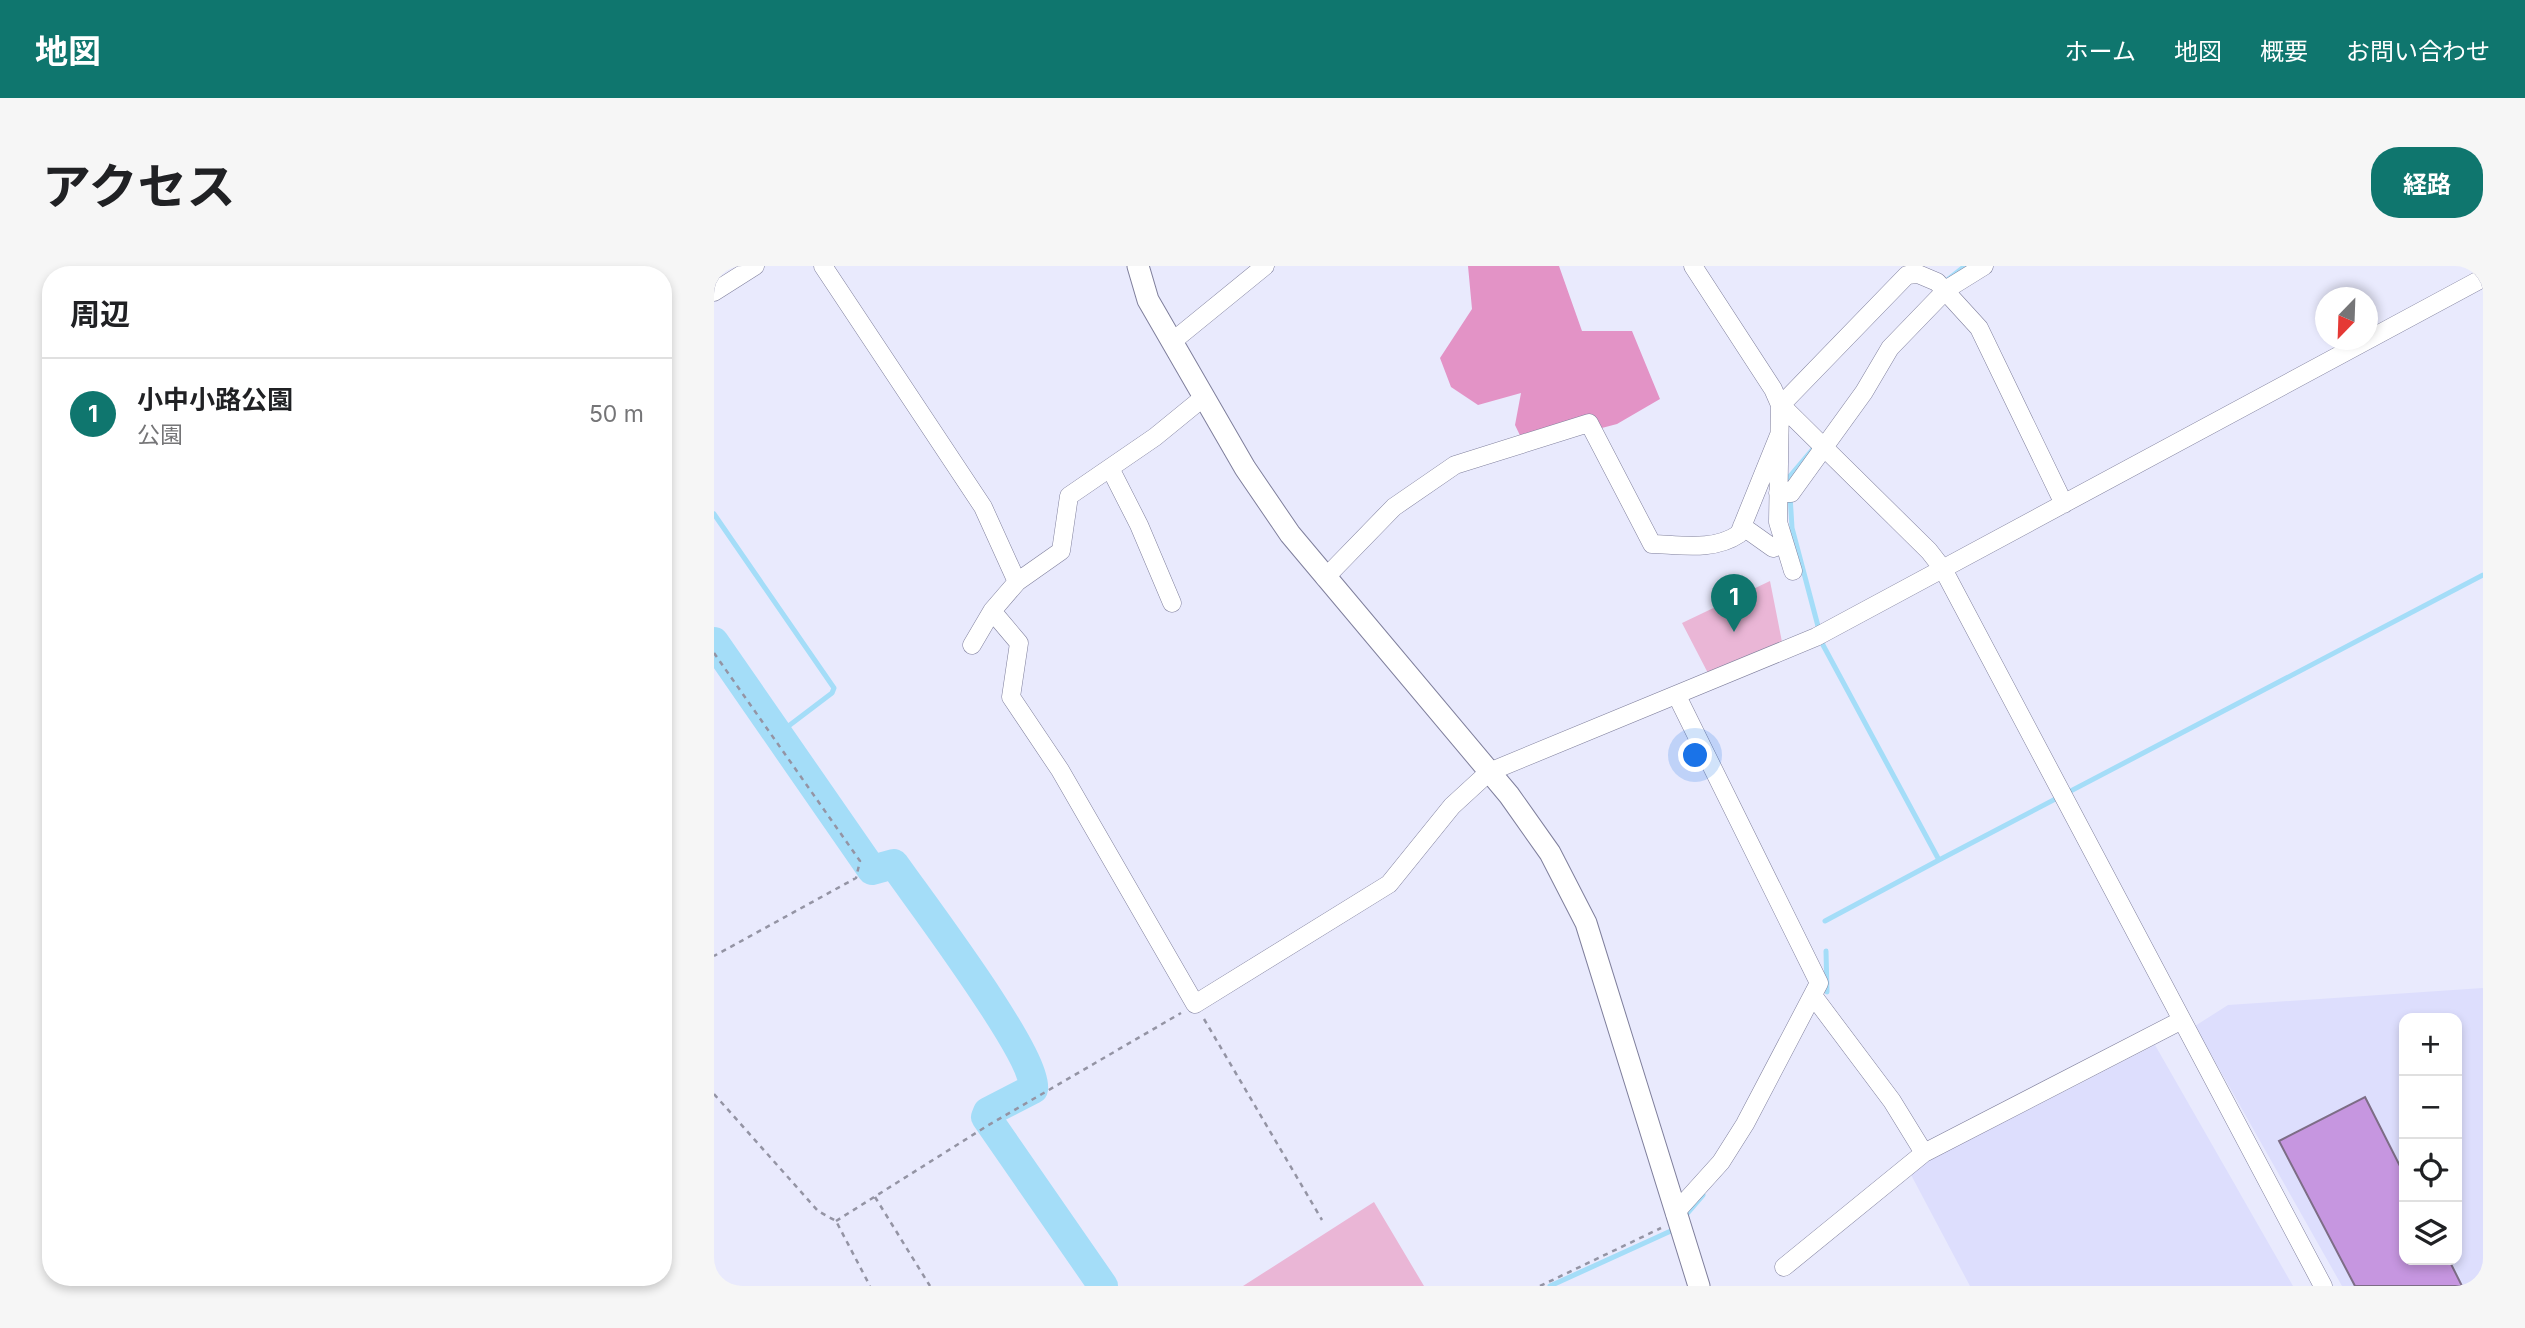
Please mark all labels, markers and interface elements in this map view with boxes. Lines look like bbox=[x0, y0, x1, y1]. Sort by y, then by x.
text: 地図 bbox=[35, 31, 101, 71]
text: ホーム bbox=[2065, 37, 2136, 66]
text: 地図 bbox=[2174, 37, 2222, 66]
text: 概要 bbox=[2260, 37, 2308, 66]
text: お問い合わせ bbox=[2346, 37, 2490, 66]
button: 経路 bbox=[2371, 147, 2483, 218]
text: アクセス bbox=[42, 157, 236, 216]
north arrow bbox=[2315, 287, 2378, 350]
text: 周辺 bbox=[70, 296, 130, 332]
text: 小中小路公園 bbox=[137, 384, 293, 415]
text: 1 bbox=[88, 400, 98, 428]
text: 50 m bbox=[589, 400, 644, 428]
text: 公園 bbox=[137, 421, 183, 449]
pin: 1 bbox=[1711, 574, 1757, 632]
your location bbox=[1678, 738, 1712, 772]
map controls bbox=[2399, 1013, 2462, 1265]
button: + bbox=[2399, 1013, 2462, 1076]
button: − bbox=[2399, 1076, 2462, 1139]
button: locate bbox=[2399, 1139, 2462, 1202]
button: layers bbox=[2399, 1202, 2462, 1265]

